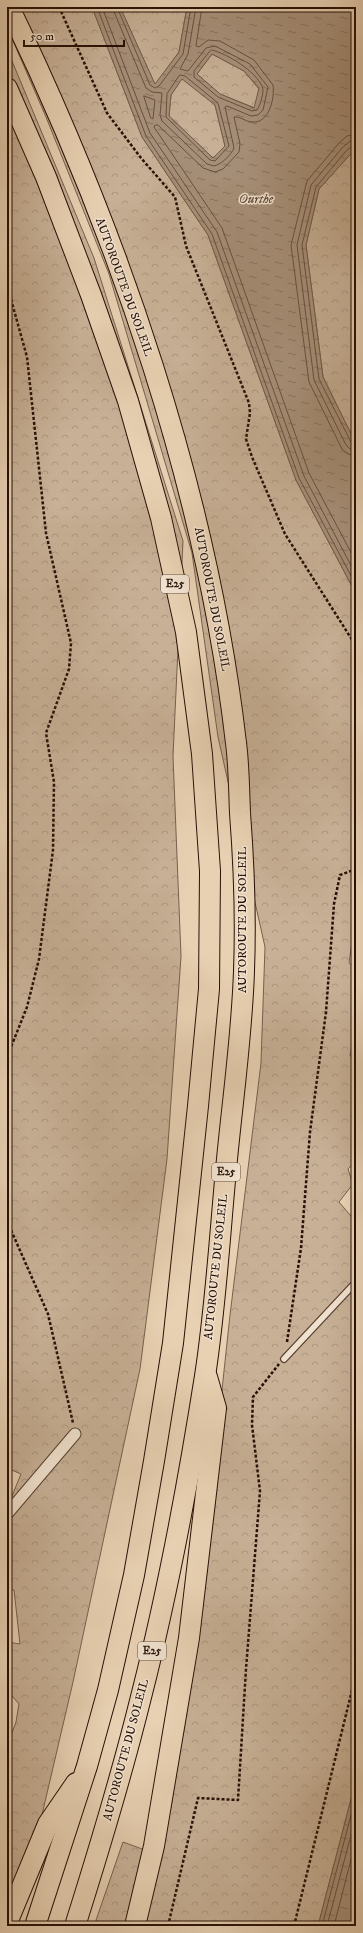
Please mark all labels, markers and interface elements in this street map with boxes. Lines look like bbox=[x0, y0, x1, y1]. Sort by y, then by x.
scale bar bbox=[24, 22, 124, 48]
text: 50 m bbox=[30, 29, 54, 44]
water label: Ourthe bbox=[239, 191, 274, 207]
street label: AUTOROUTE DU SOLEIL bbox=[92, 216, 156, 359]
street label: AUTOROUTE DU SOLEIL bbox=[191, 526, 233, 672]
road number: E25 bbox=[161, 575, 189, 593]
street label: AUTOROUTE DU SOLEIL bbox=[235, 847, 250, 993]
road number: E25 bbox=[212, 1163, 240, 1181]
street label: AUTOROUTE DU SOLEIL bbox=[201, 1193, 231, 1340]
road number: E25 bbox=[138, 1642, 166, 1660]
street label: AUTOROUTE DU SOLEIL bbox=[100, 1677, 152, 1822]

